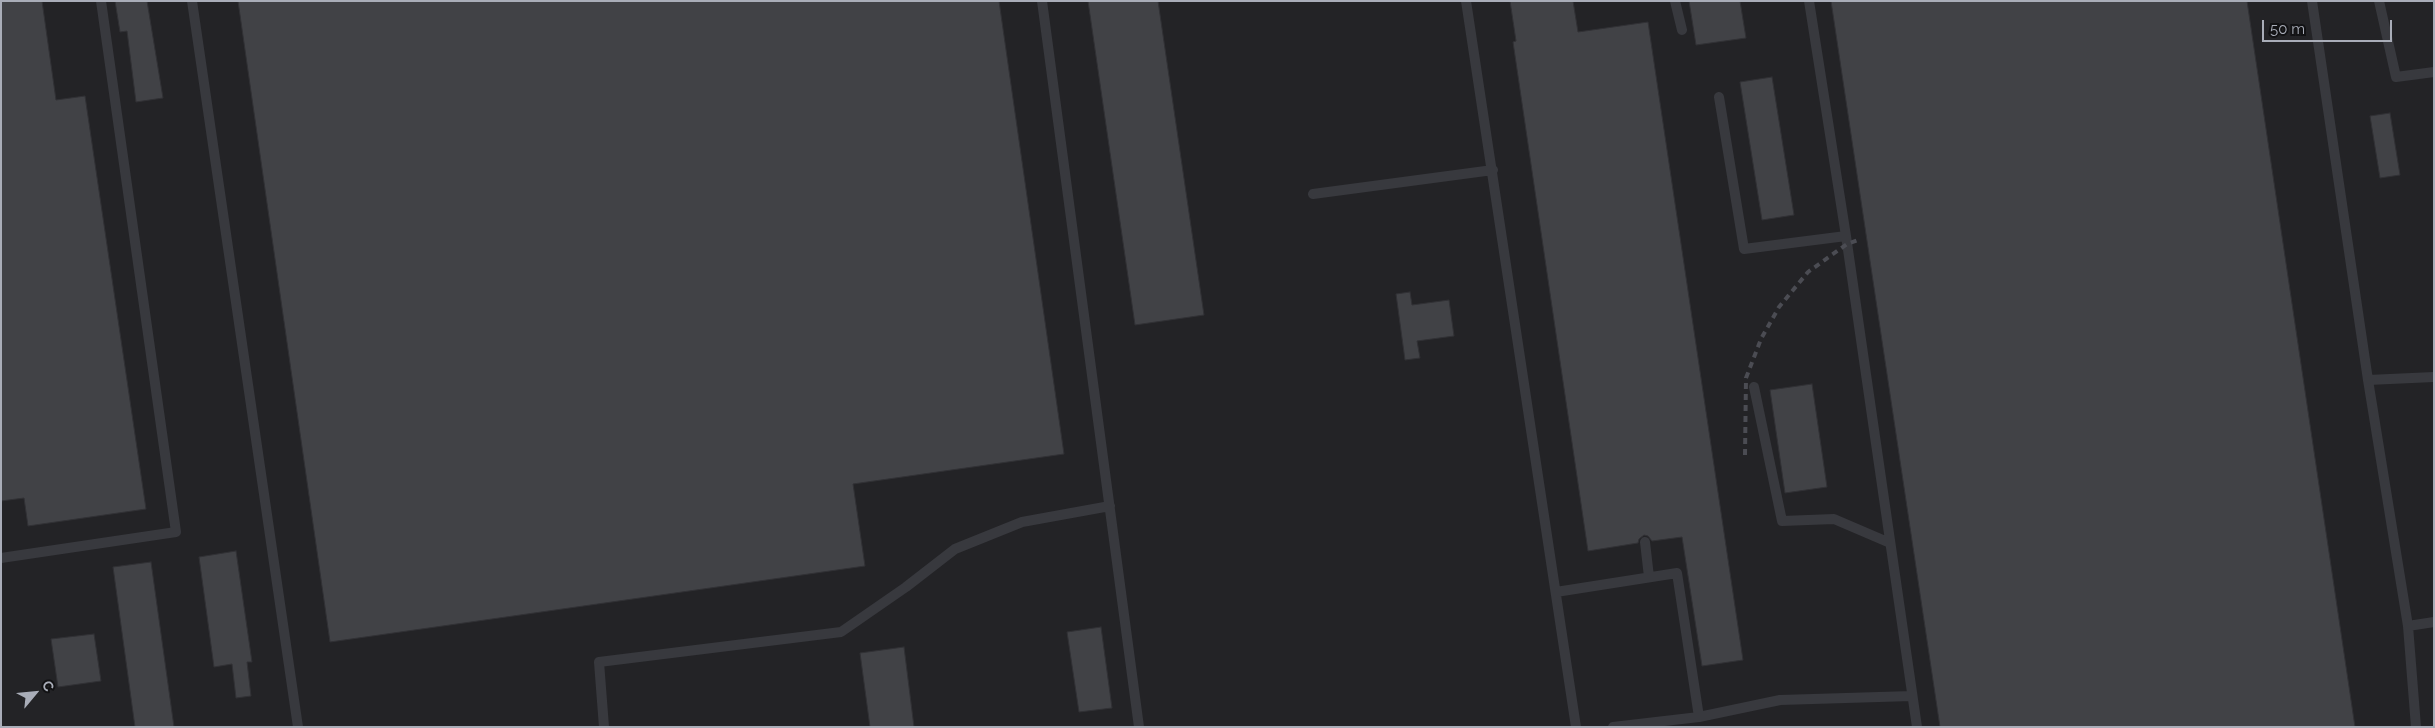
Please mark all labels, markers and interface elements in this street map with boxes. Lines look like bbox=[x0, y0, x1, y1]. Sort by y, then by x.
scale bar bbox=[2265, 10, 2395, 42]
text: 50 m bbox=[2270, 20, 2305, 38]
north arrow bbox=[10, 668, 60, 718]
text: С bbox=[39, 678, 58, 694]

